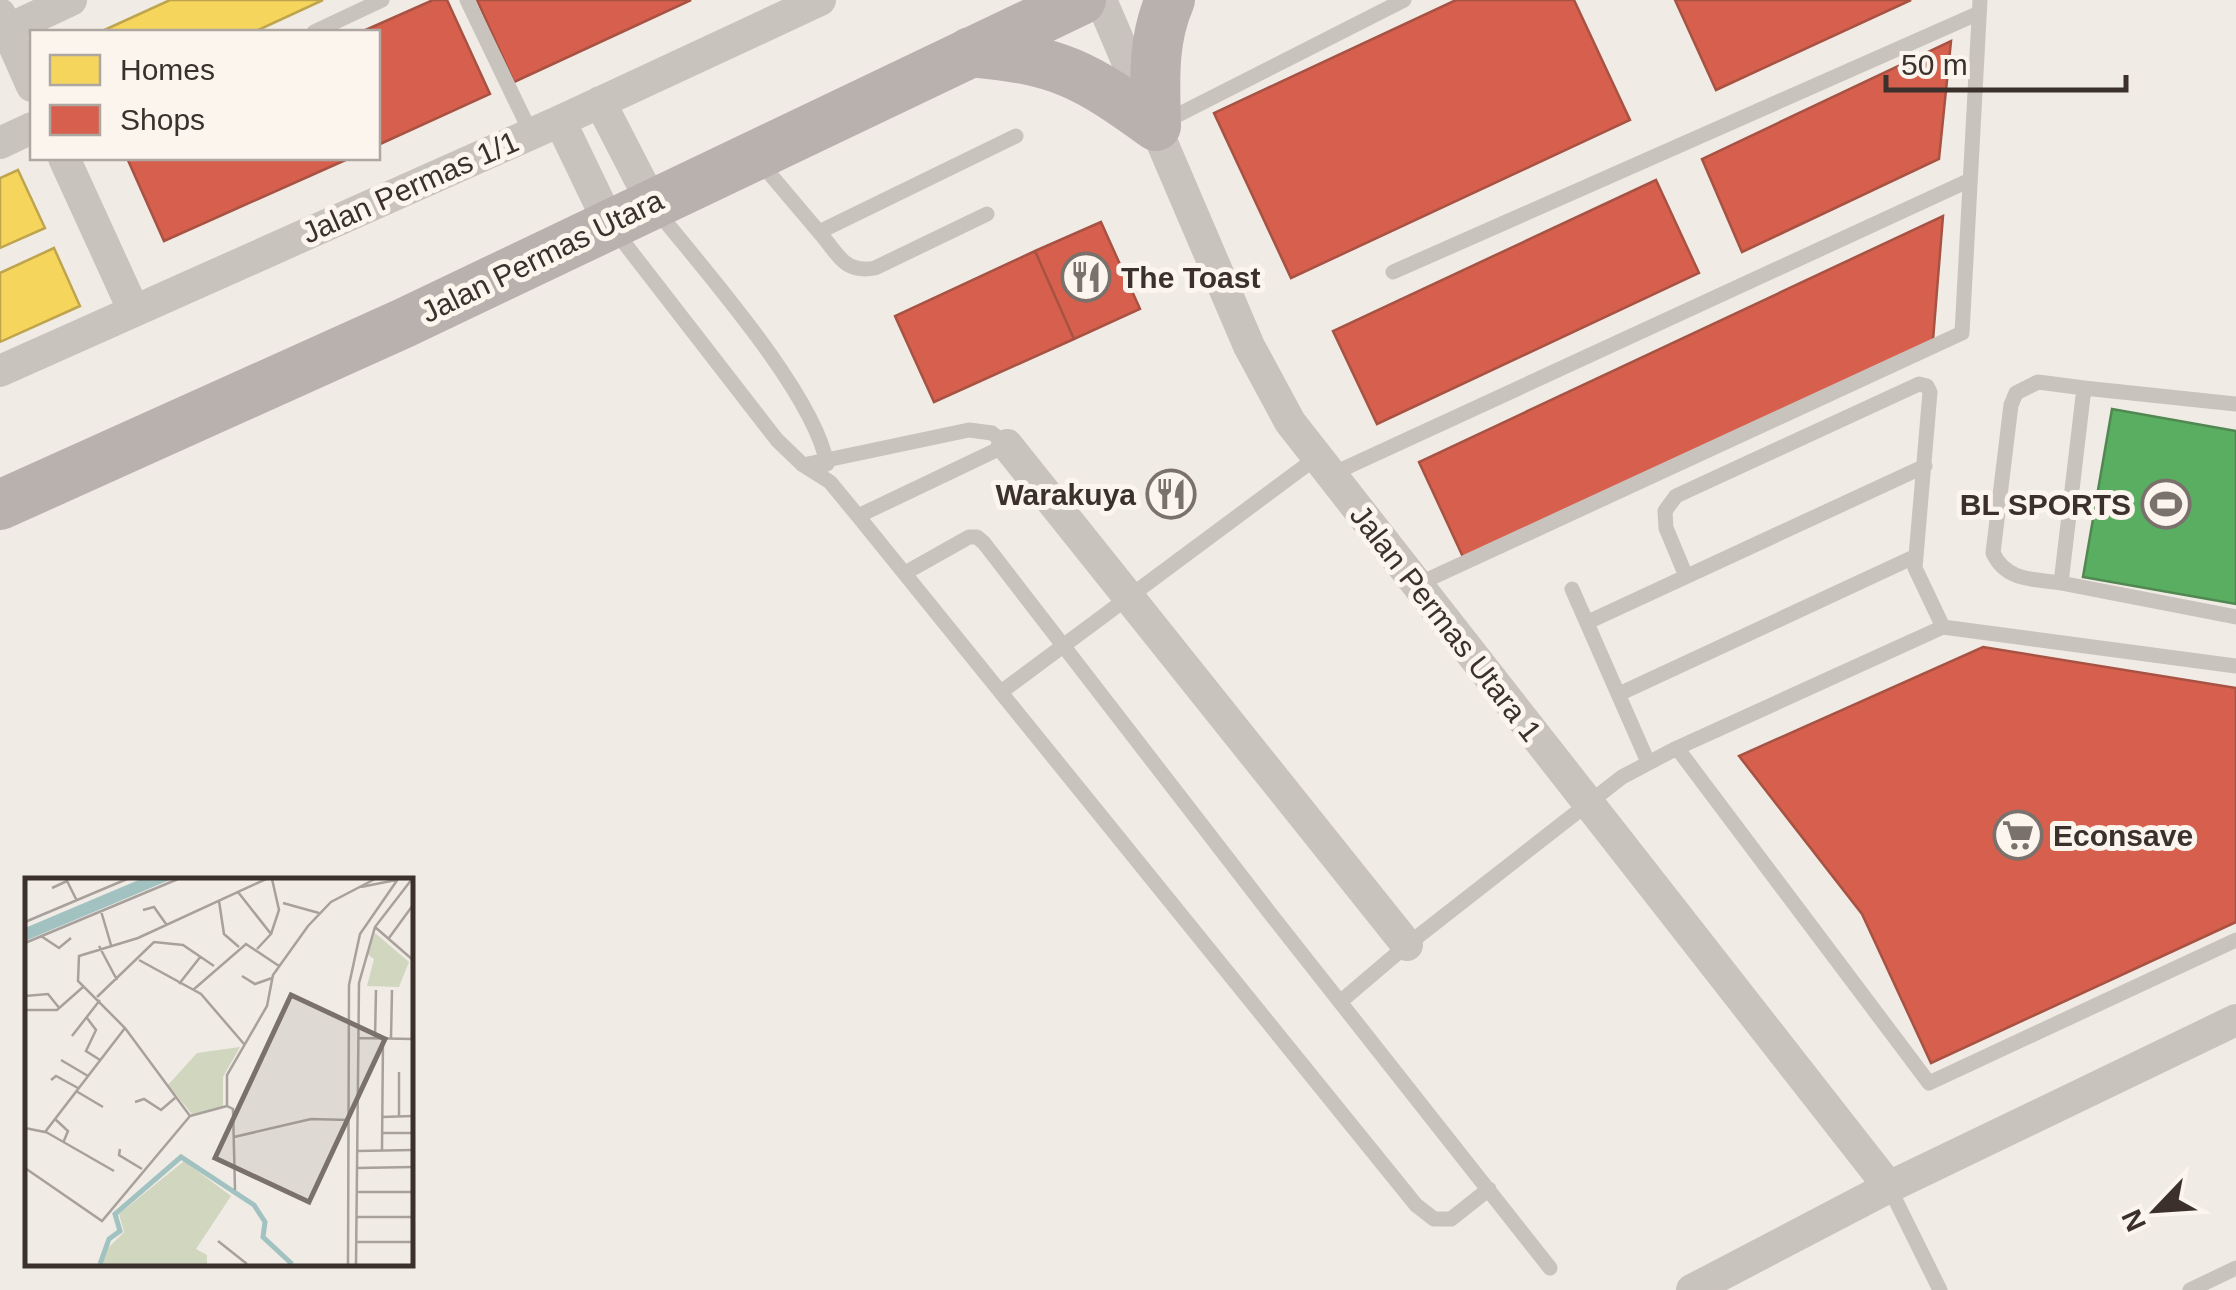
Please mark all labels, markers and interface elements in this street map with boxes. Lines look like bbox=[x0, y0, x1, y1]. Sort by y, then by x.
legend bbox=[30, 30, 380, 160]
scale bar bbox=[1886, 30, 2126, 92]
text: 50 m bbox=[1901, 48, 1968, 81]
text: Homes bbox=[120, 53, 215, 86]
text: Shops bbox=[120, 103, 205, 136]
street label: Jalan Permas 1/1 bbox=[297, 124, 523, 250]
street label: Jalan Permas Utara bbox=[416, 183, 669, 329]
restaurant icon: The Toast bbox=[1060, 251, 1112, 303]
place label: The Toast bbox=[1121, 261, 1260, 294]
restaurant icon: Warakuya bbox=[1145, 468, 1197, 520]
place label: Warakuya bbox=[995, 478, 1136, 511]
sports icon: BL SPORTS bbox=[2140, 478, 2192, 530]
place label: BL SPORTS bbox=[1960, 488, 2131, 521]
street label: Jalan Permas Utara 1 bbox=[1344, 499, 1548, 747]
supermarket icon: Econsave bbox=[1992, 809, 2044, 861]
place label: Econsave bbox=[2053, 819, 2193, 852]
inset map bbox=[25, 878, 412, 1265]
north arrow bbox=[2106, 1160, 2206, 1260]
text: N bbox=[2115, 1205, 2152, 1236]

